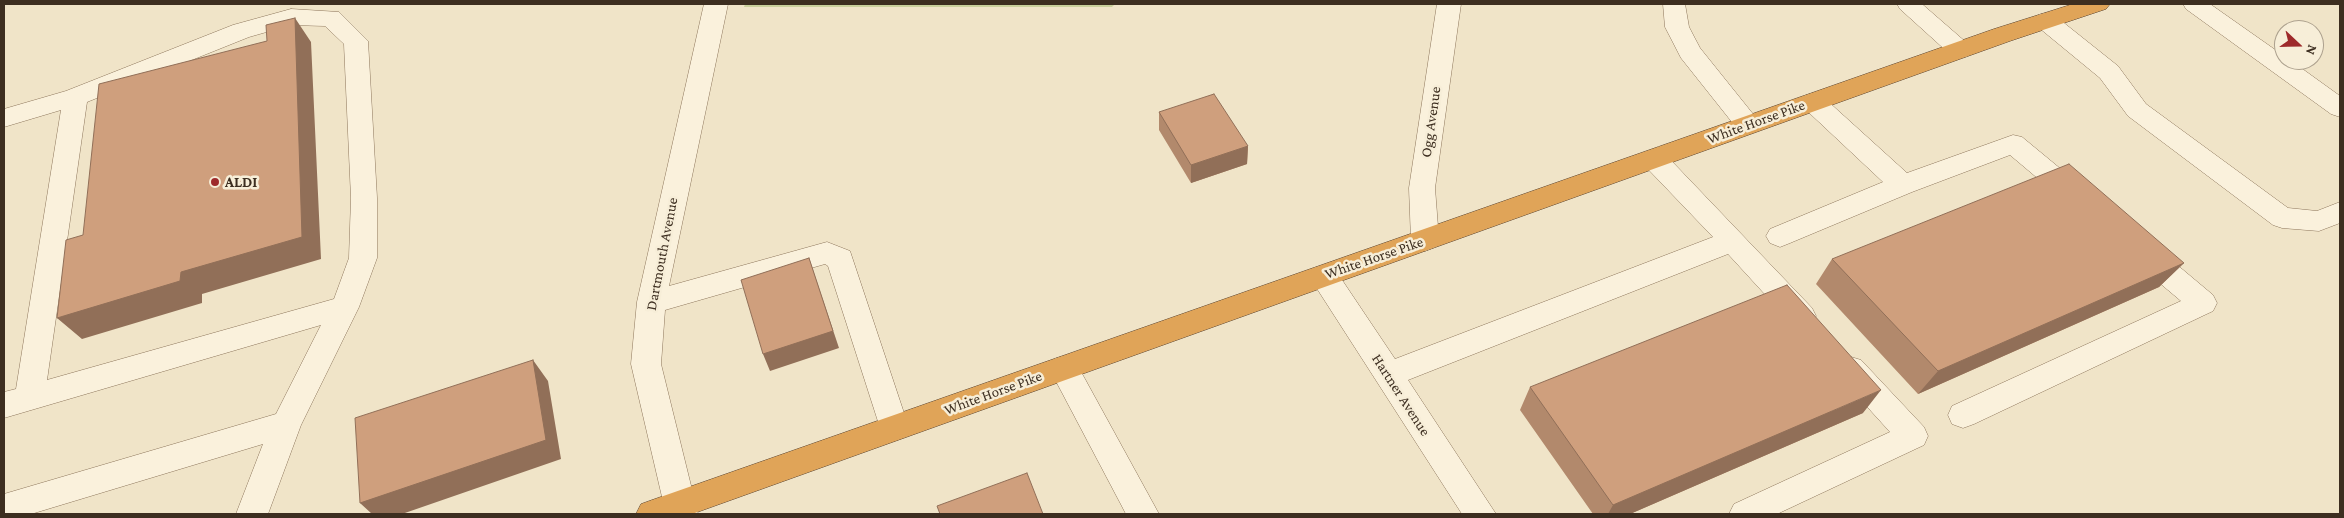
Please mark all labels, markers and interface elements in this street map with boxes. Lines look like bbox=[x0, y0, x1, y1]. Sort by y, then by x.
north arrow bbox=[2274, 20, 2324, 70]
text: N bbox=[2303, 43, 2321, 57]
street label: Ogg Avenue bbox=[1417, 85, 1445, 159]
street label: White Horse Pike bbox=[1705, 96, 1807, 148]
place label: ALDI bbox=[225, 173, 257, 191]
marker: ALDI bbox=[209, 176, 221, 188]
street label: Dartmouth Avenue bbox=[642, 196, 682, 312]
street label: White Horse Pike bbox=[1322, 233, 1426, 283]
street label: Hartner Avenue bbox=[1368, 351, 1434, 439]
street label: White Horse Pike bbox=[942, 367, 1044, 419]

